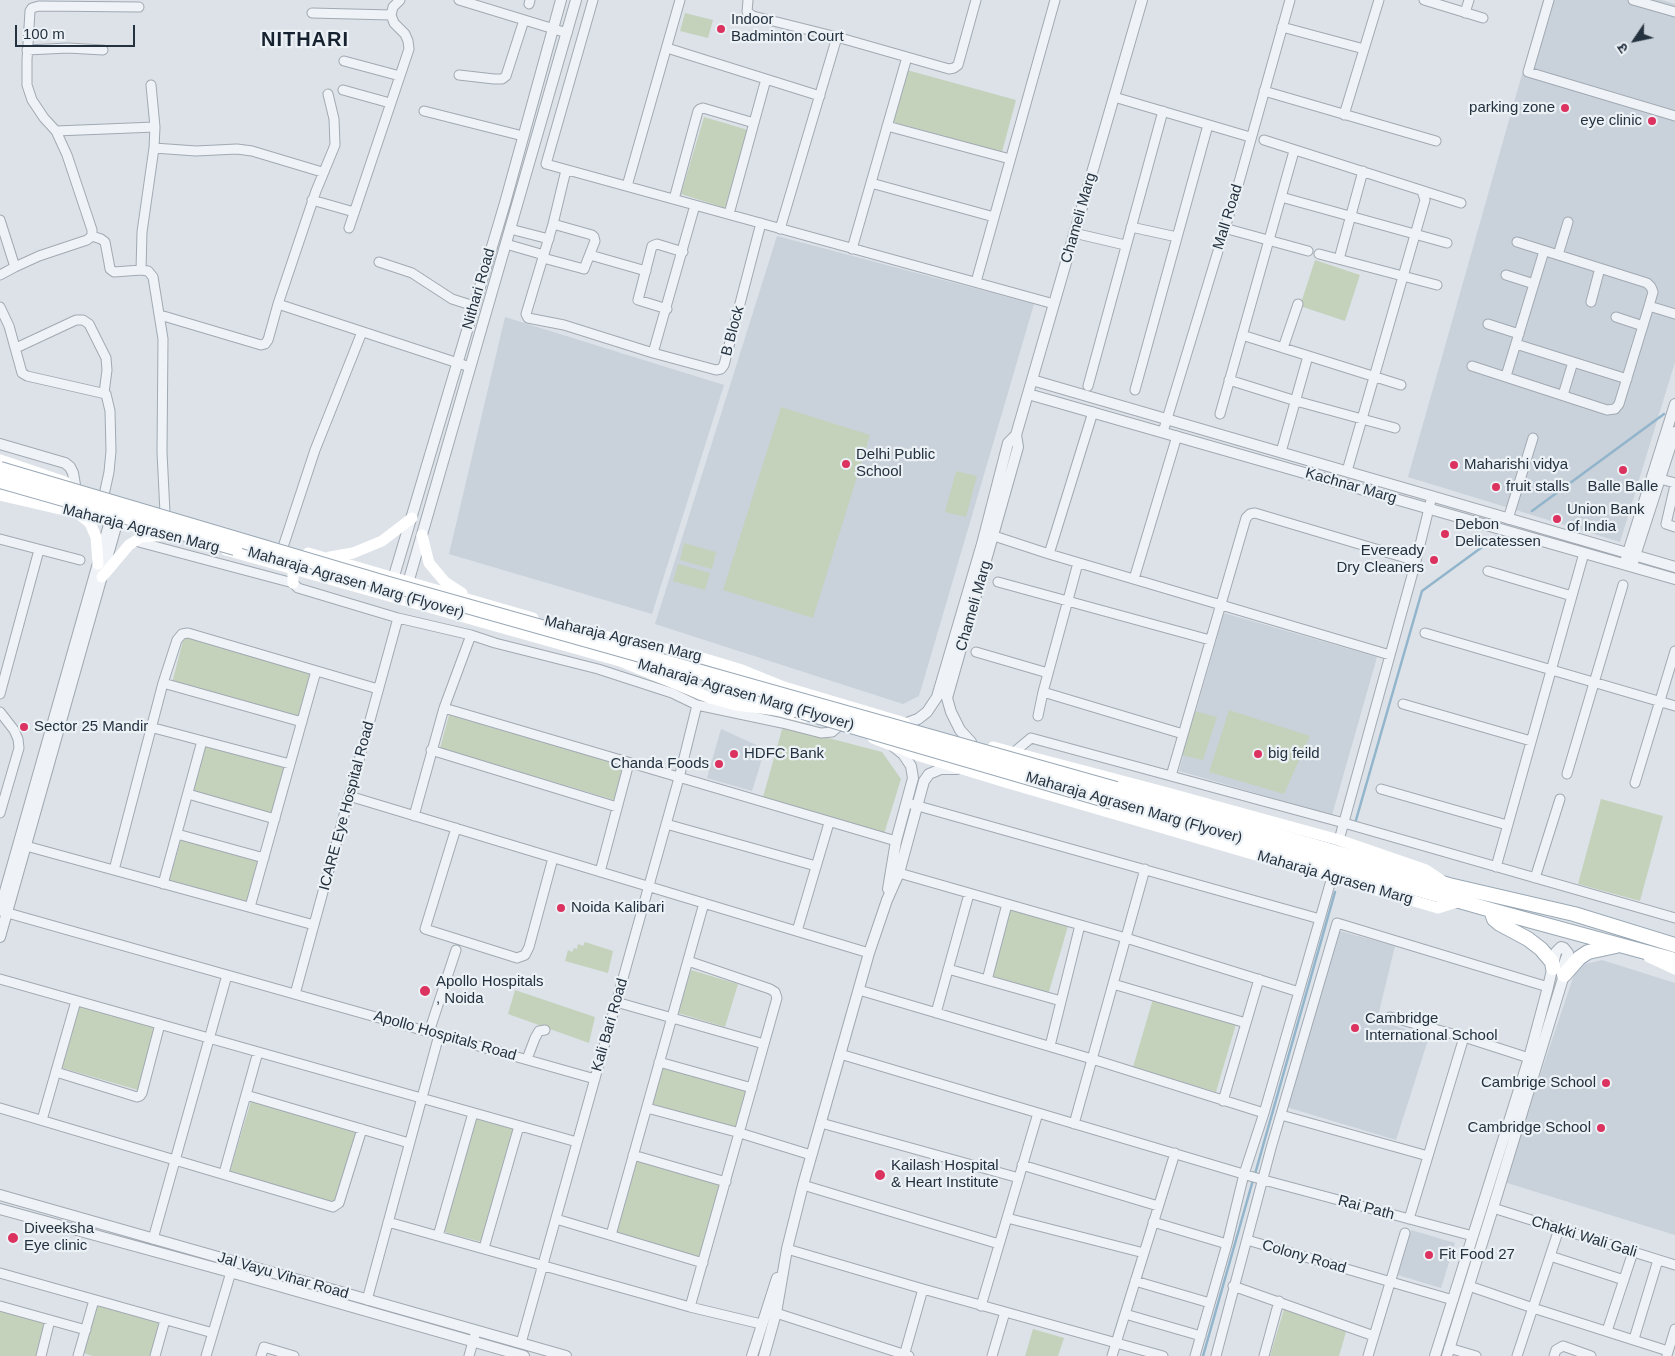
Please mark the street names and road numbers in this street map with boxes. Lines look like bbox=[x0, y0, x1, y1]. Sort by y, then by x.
street label: Chameli Marg bbox=[1057, 171, 1101, 265]
street label: Mall Road bbox=[1210, 182, 1246, 252]
street label: Nithari Road bbox=[459, 246, 499, 332]
street label: B Block bbox=[718, 304, 748, 358]
street label: Kachnar Marg bbox=[1303, 464, 1399, 508]
street label: Maharaja Agrasen Marg bbox=[61, 501, 221, 557]
street label: Maharaja Agrasen Marg (Flyover) bbox=[246, 543, 466, 623]
street label: Chameli Marg bbox=[952, 559, 996, 653]
street label: Maharaja Agrasen Marg bbox=[543, 612, 703, 666]
street label: Maharaja Agrasen Marg (Flyover) bbox=[636, 655, 856, 735]
street label: ICARE Eye Hospital Road bbox=[316, 720, 378, 892]
street label: Maharaja Agrasen Marg (Flyover) bbox=[1024, 768, 1244, 848]
street label: Maharaja Agrasen Marg bbox=[1255, 847, 1415, 909]
street label: Kali Bari Road bbox=[588, 976, 632, 1074]
street label: Apollo Hospitals Road bbox=[372, 1007, 518, 1065]
street label: Rai Path bbox=[1336, 1192, 1396, 1224]
street label: Chakki Wali Gali bbox=[1529, 1212, 1639, 1262]
street label: Colony Road bbox=[1260, 1236, 1348, 1278]
street label: Jal Vayu Vihar Road bbox=[215, 1249, 351, 1303]

